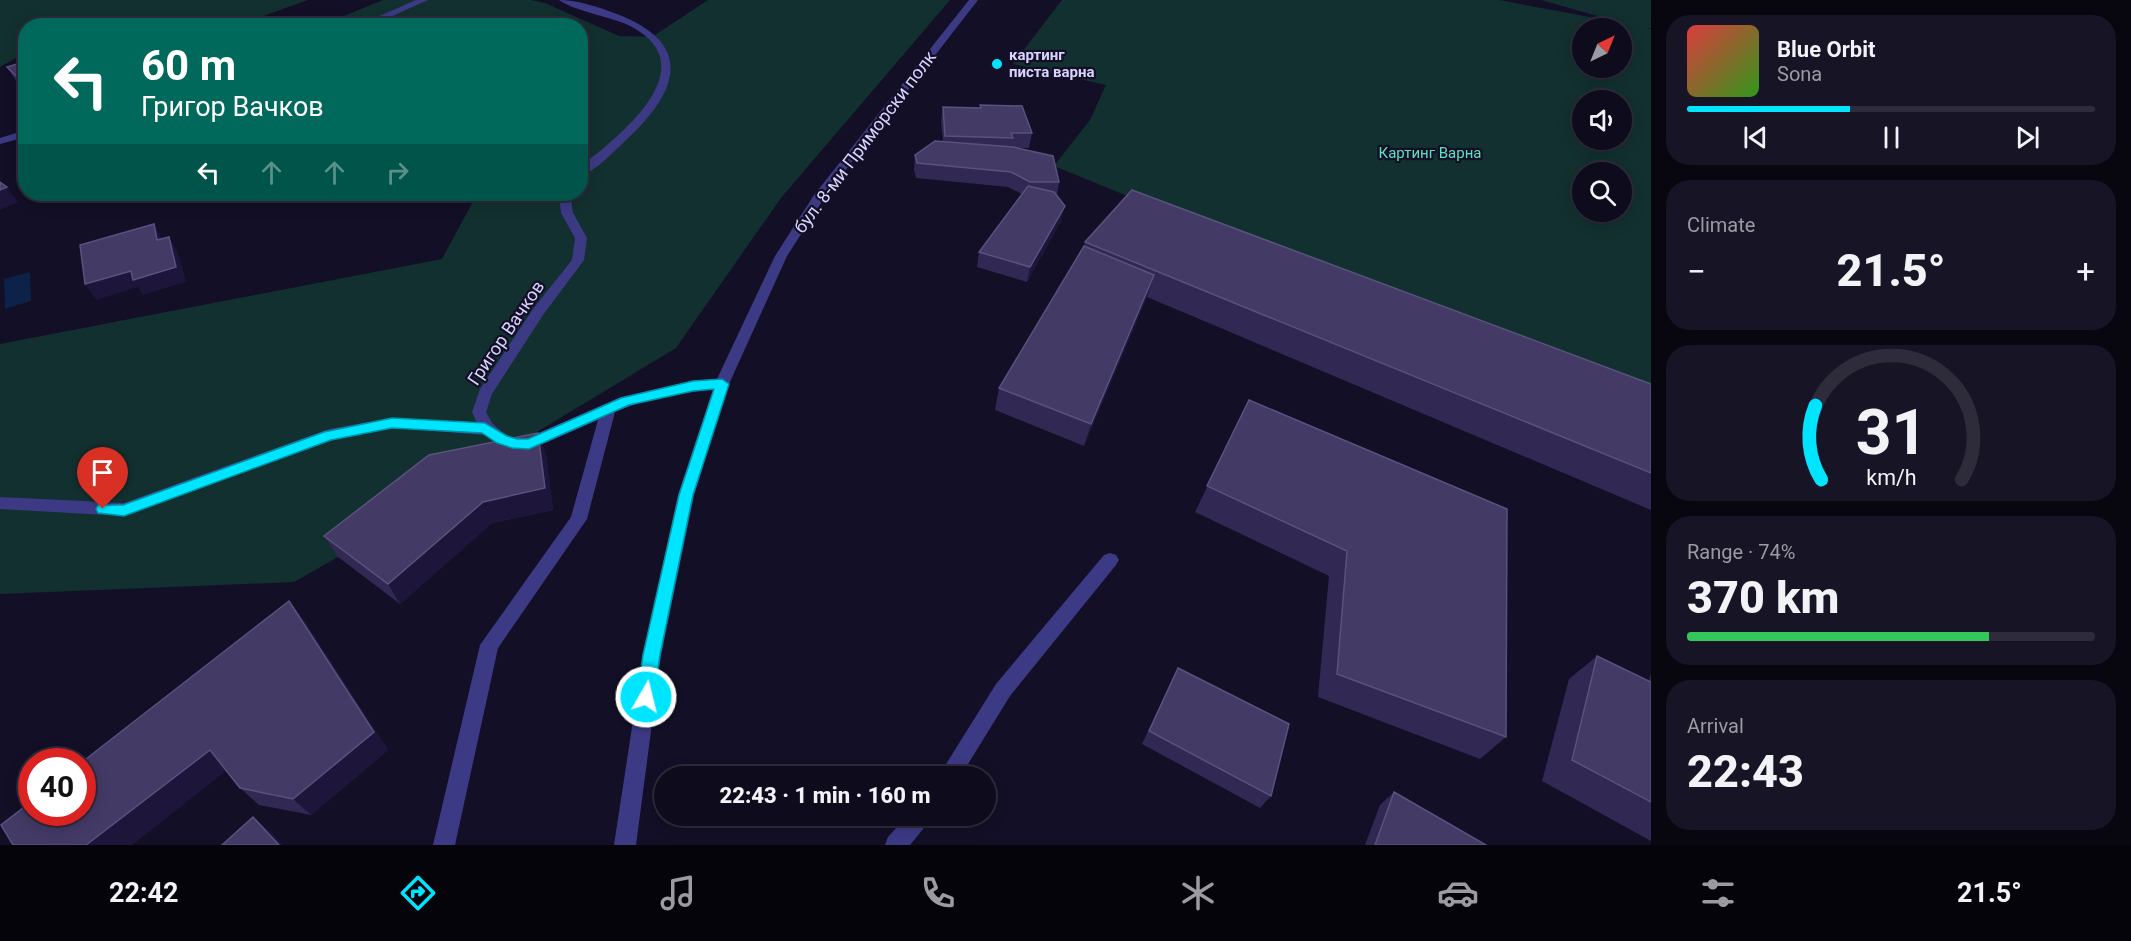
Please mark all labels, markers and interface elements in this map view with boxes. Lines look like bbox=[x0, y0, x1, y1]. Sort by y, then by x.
north arrow bbox=[1572, 18, 1632, 78]
map controls bbox=[1572, 18, 1632, 222]
text: Blue Orbit bbox=[1777, 37, 1875, 62]
text: 60 m bbox=[141, 41, 236, 90]
icon: left bbox=[42, 42, 120, 120]
street label: бул. 8-ми Приморски полк bbox=[789, 46, 940, 237]
place label: картинг писта варна bbox=[1009, 46, 1095, 81]
marker: картинг писта варна bbox=[990, 57, 1004, 71]
text: Sona bbox=[1777, 62, 1822, 86]
button: sound bbox=[1572, 90, 1632, 150]
text: Григор Вачков bbox=[141, 91, 324, 123]
icon: previous bbox=[1739, 121, 1772, 154]
icon: pause bbox=[1875, 121, 1908, 154]
icon: next bbox=[2011, 121, 2044, 154]
park label: Картинг Варна bbox=[1379, 144, 1481, 162]
icon: left bbox=[192, 156, 225, 189]
icon: ahead bbox=[255, 156, 288, 189]
icon: ahead bbox=[318, 156, 351, 189]
icon: right bbox=[381, 156, 414, 189]
button: search bbox=[1572, 162, 1632, 222]
text: Climate bbox=[1687, 213, 1755, 237]
text: 21.5° bbox=[1837, 244, 1946, 297]
text: − bbox=[1687, 252, 1706, 291]
text: + bbox=[2076, 252, 2095, 291]
street label: Григор Вачков bbox=[463, 276, 548, 389]
text: 31 bbox=[1855, 396, 1927, 469]
pin bbox=[77, 447, 128, 509]
icon: arrive bbox=[86, 456, 119, 489]
text: km/h bbox=[1866, 465, 1916, 490]
text: Range · 74% bbox=[1687, 540, 1795, 564]
text: 370 km bbox=[1687, 571, 1839, 624]
position arrow bbox=[614, 665, 678, 729]
text: Arrival bbox=[1687, 714, 1744, 738]
text: 22:43 bbox=[1687, 745, 1804, 798]
speed limit sign: 40 bbox=[18, 748, 96, 826]
text: 22:43 · 1 min · 160 m bbox=[720, 783, 930, 808]
icon: directions bbox=[397, 872, 439, 914]
icon: music bbox=[657, 872, 699, 914]
icon: phone bbox=[917, 872, 959, 914]
icon: climate bbox=[1177, 872, 1219, 914]
icon: car bbox=[1437, 872, 1479, 914]
icon: filters bbox=[1697, 872, 1739, 914]
text: 22:42 bbox=[109, 877, 179, 909]
text: 21.5° bbox=[1957, 877, 2022, 909]

